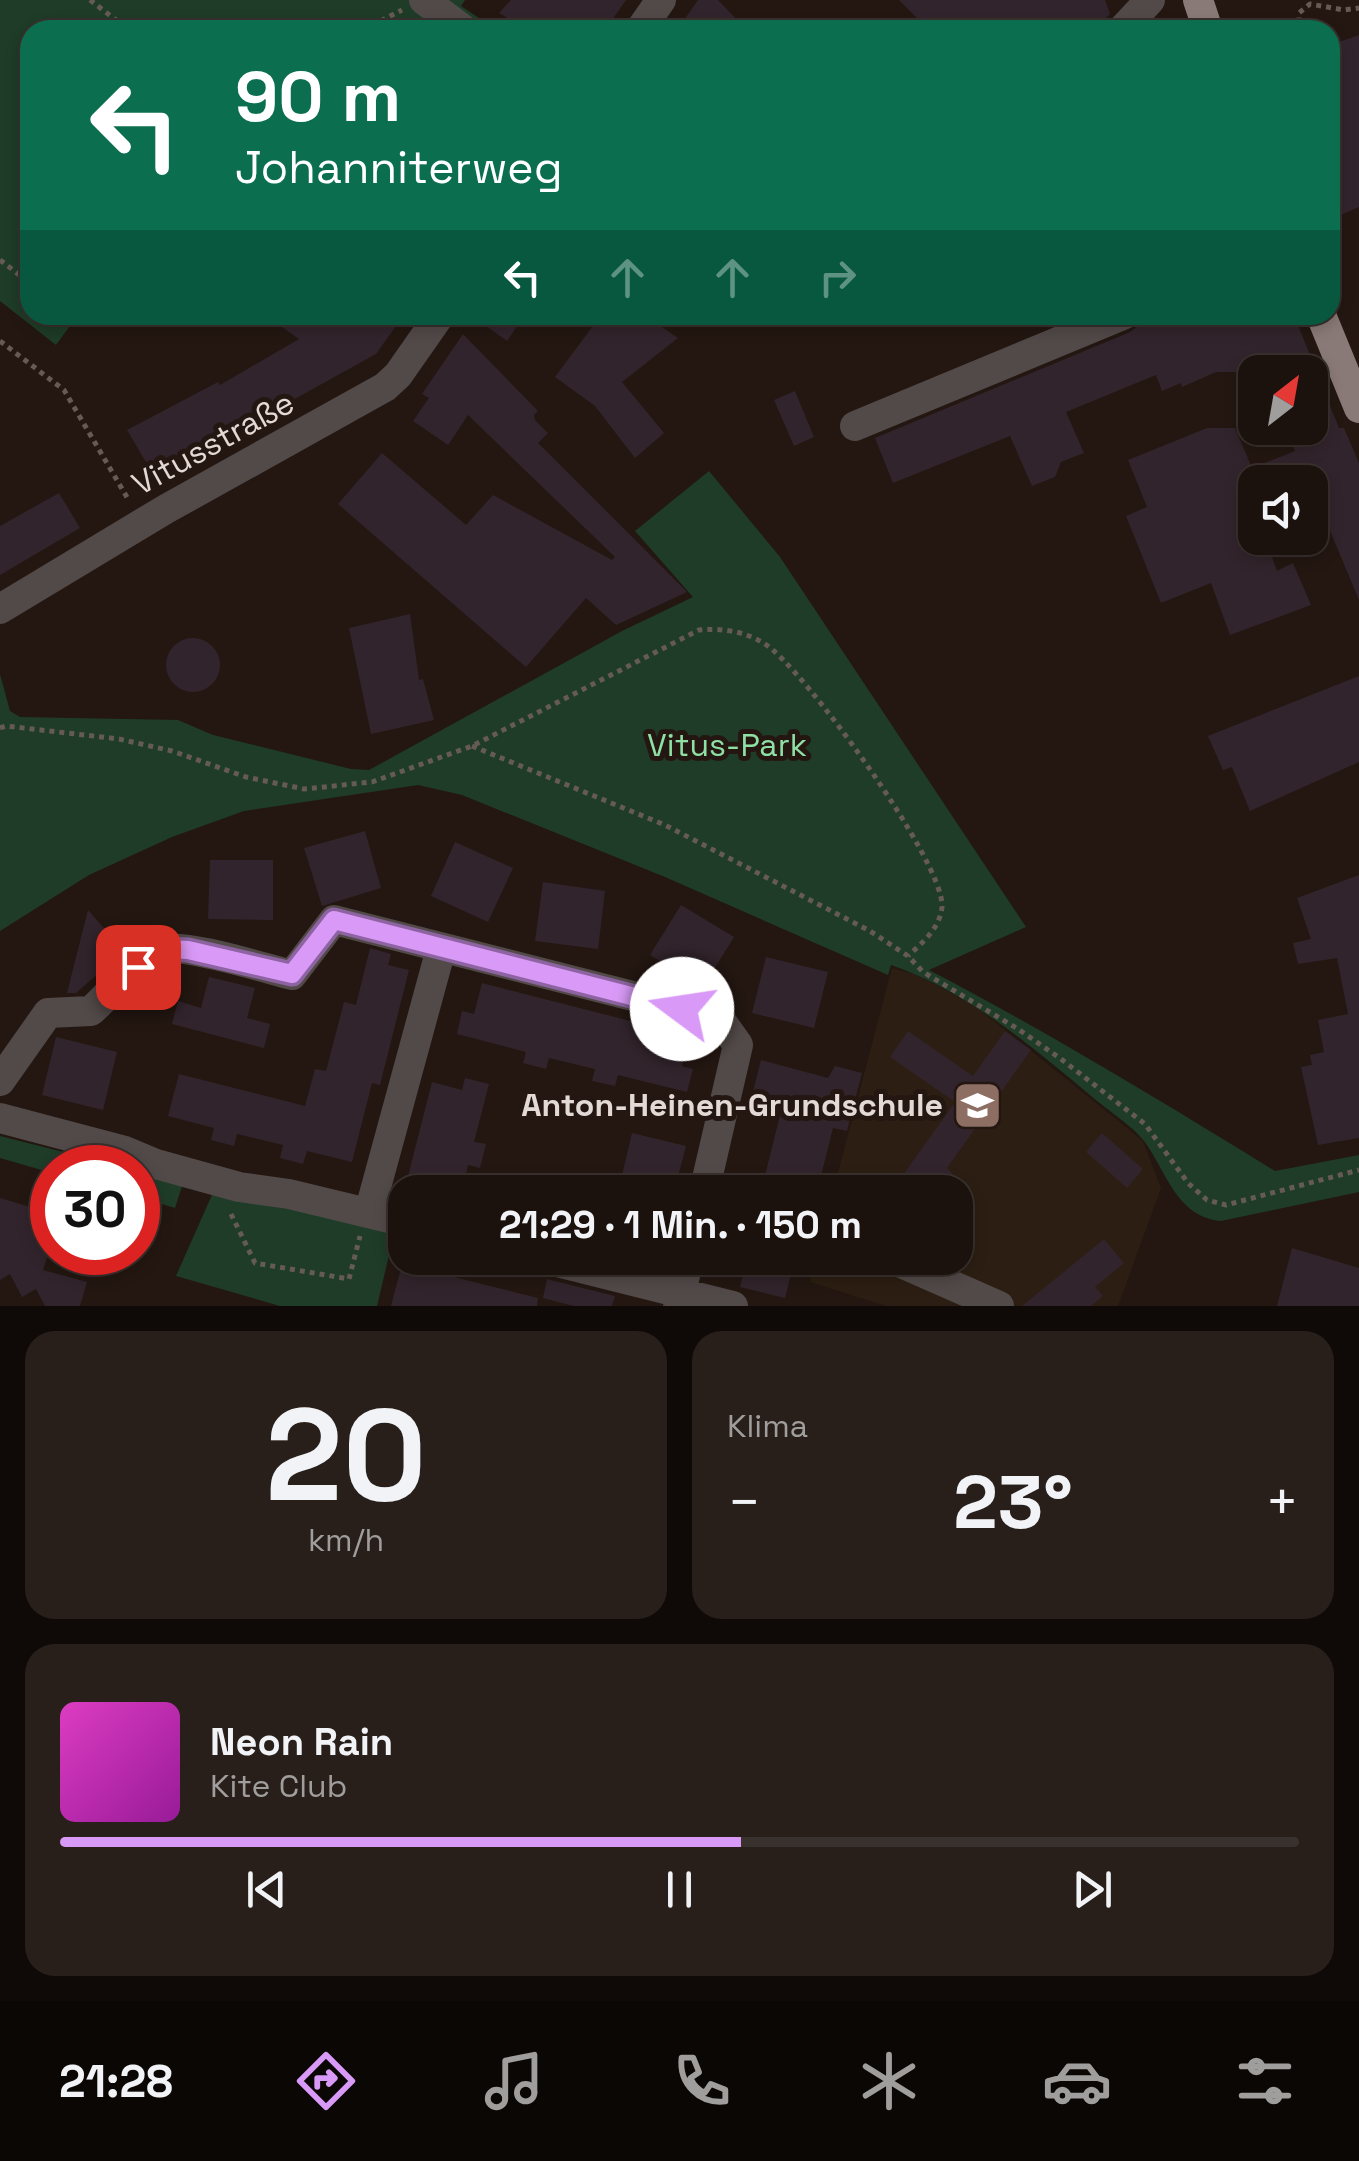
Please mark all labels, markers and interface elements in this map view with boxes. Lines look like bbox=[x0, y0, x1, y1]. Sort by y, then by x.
text: 90 m bbox=[235, 52, 401, 141]
icon: left bbox=[70, 60, 200, 190]
text: Johanniterweg bbox=[235, 139, 563, 196]
icon: left bbox=[495, 250, 550, 305]
icon: ahead bbox=[600, 250, 655, 305]
icon: ahead bbox=[705, 250, 760, 305]
icon: right bbox=[810, 250, 865, 305]
north arrow bbox=[1238, 355, 1328, 445]
map controls bbox=[1238, 355, 1328, 555]
street label: Vitusstraße bbox=[125, 382, 301, 504]
button: sound bbox=[1238, 465, 1328, 555]
park label: Vitus-Park bbox=[647, 725, 807, 765]
pin bbox=[96, 925, 181, 1010]
icon: arrive bbox=[111, 940, 166, 995]
position arrow bbox=[630, 957, 734, 1061]
school or university icon: Anton-Heinen-Grundschule bbox=[952, 1079, 1004, 1131]
place label: Anton-Heinen-Grundschule bbox=[521, 1085, 943, 1125]
speed limit sign: 30 bbox=[30, 1145, 160, 1275]
text: 21:29 · 1 Min. · 150 m bbox=[499, 1201, 862, 1249]
text: 20 bbox=[265, 1372, 427, 1538]
text: Klima bbox=[727, 1406, 808, 1446]
text: 23° bbox=[953, 1454, 1073, 1550]
text: − bbox=[727, 1467, 761, 1537]
text: + bbox=[1265, 1467, 1299, 1537]
text: km/h bbox=[308, 1520, 384, 1560]
text: Neon Rain bbox=[210, 1718, 393, 1766]
text: Kite Club bbox=[210, 1766, 347, 1806]
icon: previous bbox=[239, 1862, 294, 1917]
icon: pause bbox=[652, 1862, 707, 1917]
icon: next bbox=[1065, 1862, 1120, 1917]
icon: directions bbox=[291, 2046, 361, 2116]
icon: music bbox=[479, 2046, 549, 2116]
icon: phone bbox=[667, 2046, 737, 2116]
icon: climate bbox=[854, 2046, 924, 2116]
icon: car bbox=[1042, 2046, 1112, 2116]
icon: filters bbox=[1230, 2046, 1300, 2116]
text: 21:28 bbox=[59, 2053, 173, 2110]

